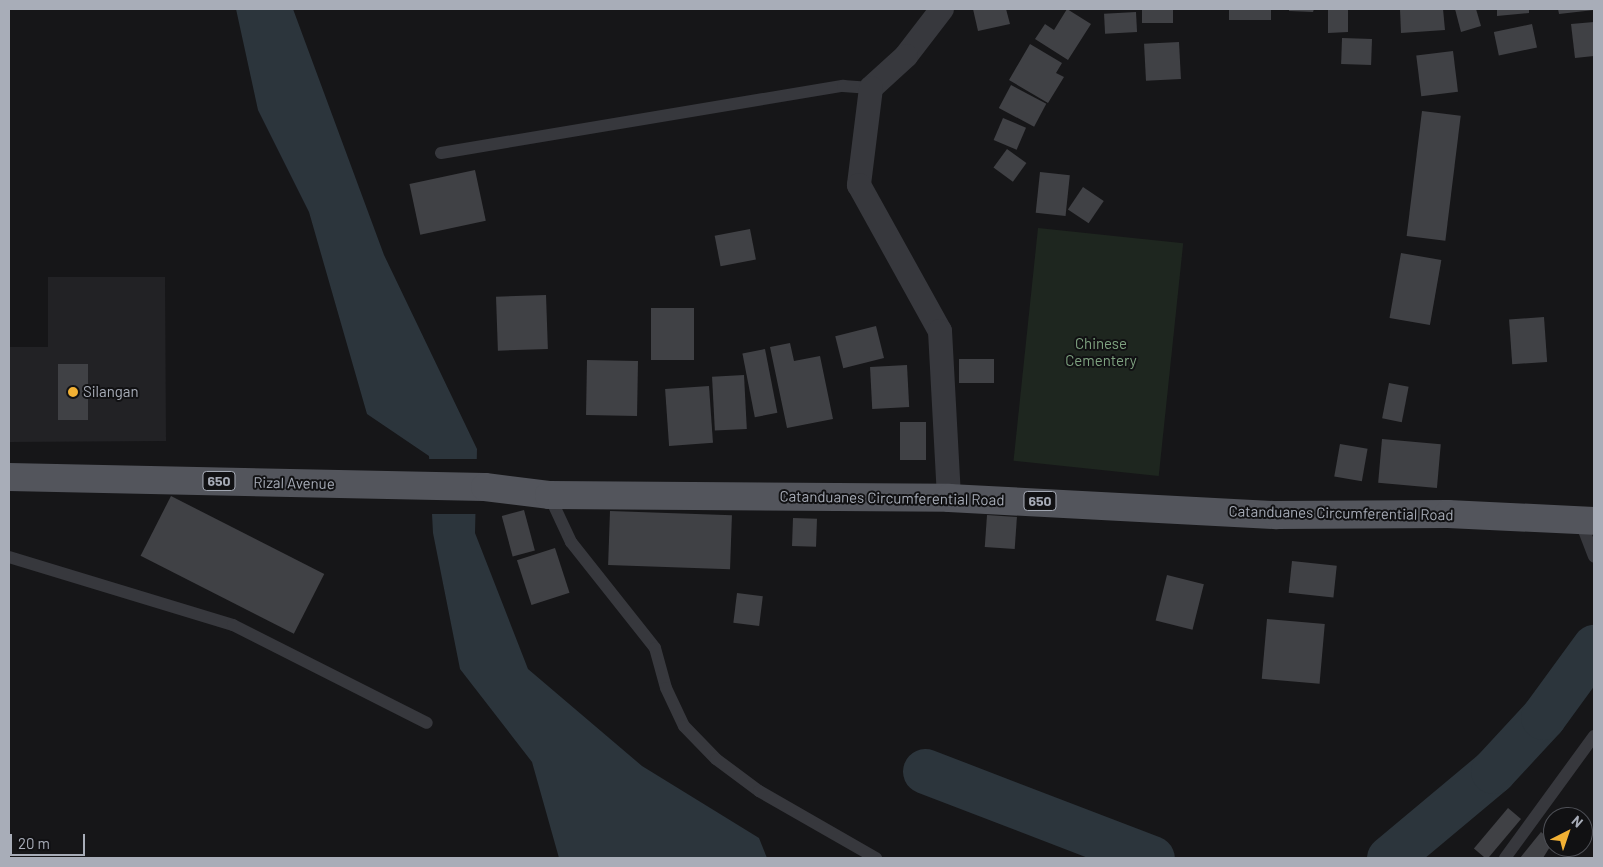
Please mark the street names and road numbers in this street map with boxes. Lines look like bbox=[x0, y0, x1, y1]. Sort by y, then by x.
road number: 650 bbox=[202, 470, 236, 492]
street label: Rizal Avenue bbox=[253, 473, 335, 493]
street label: Catanduanes Circumferential Road bbox=[779, 487, 1005, 509]
road number: 650 bbox=[1022, 490, 1058, 512]
street label: Catanduanes Circumferential Road bbox=[1228, 502, 1454, 524]

